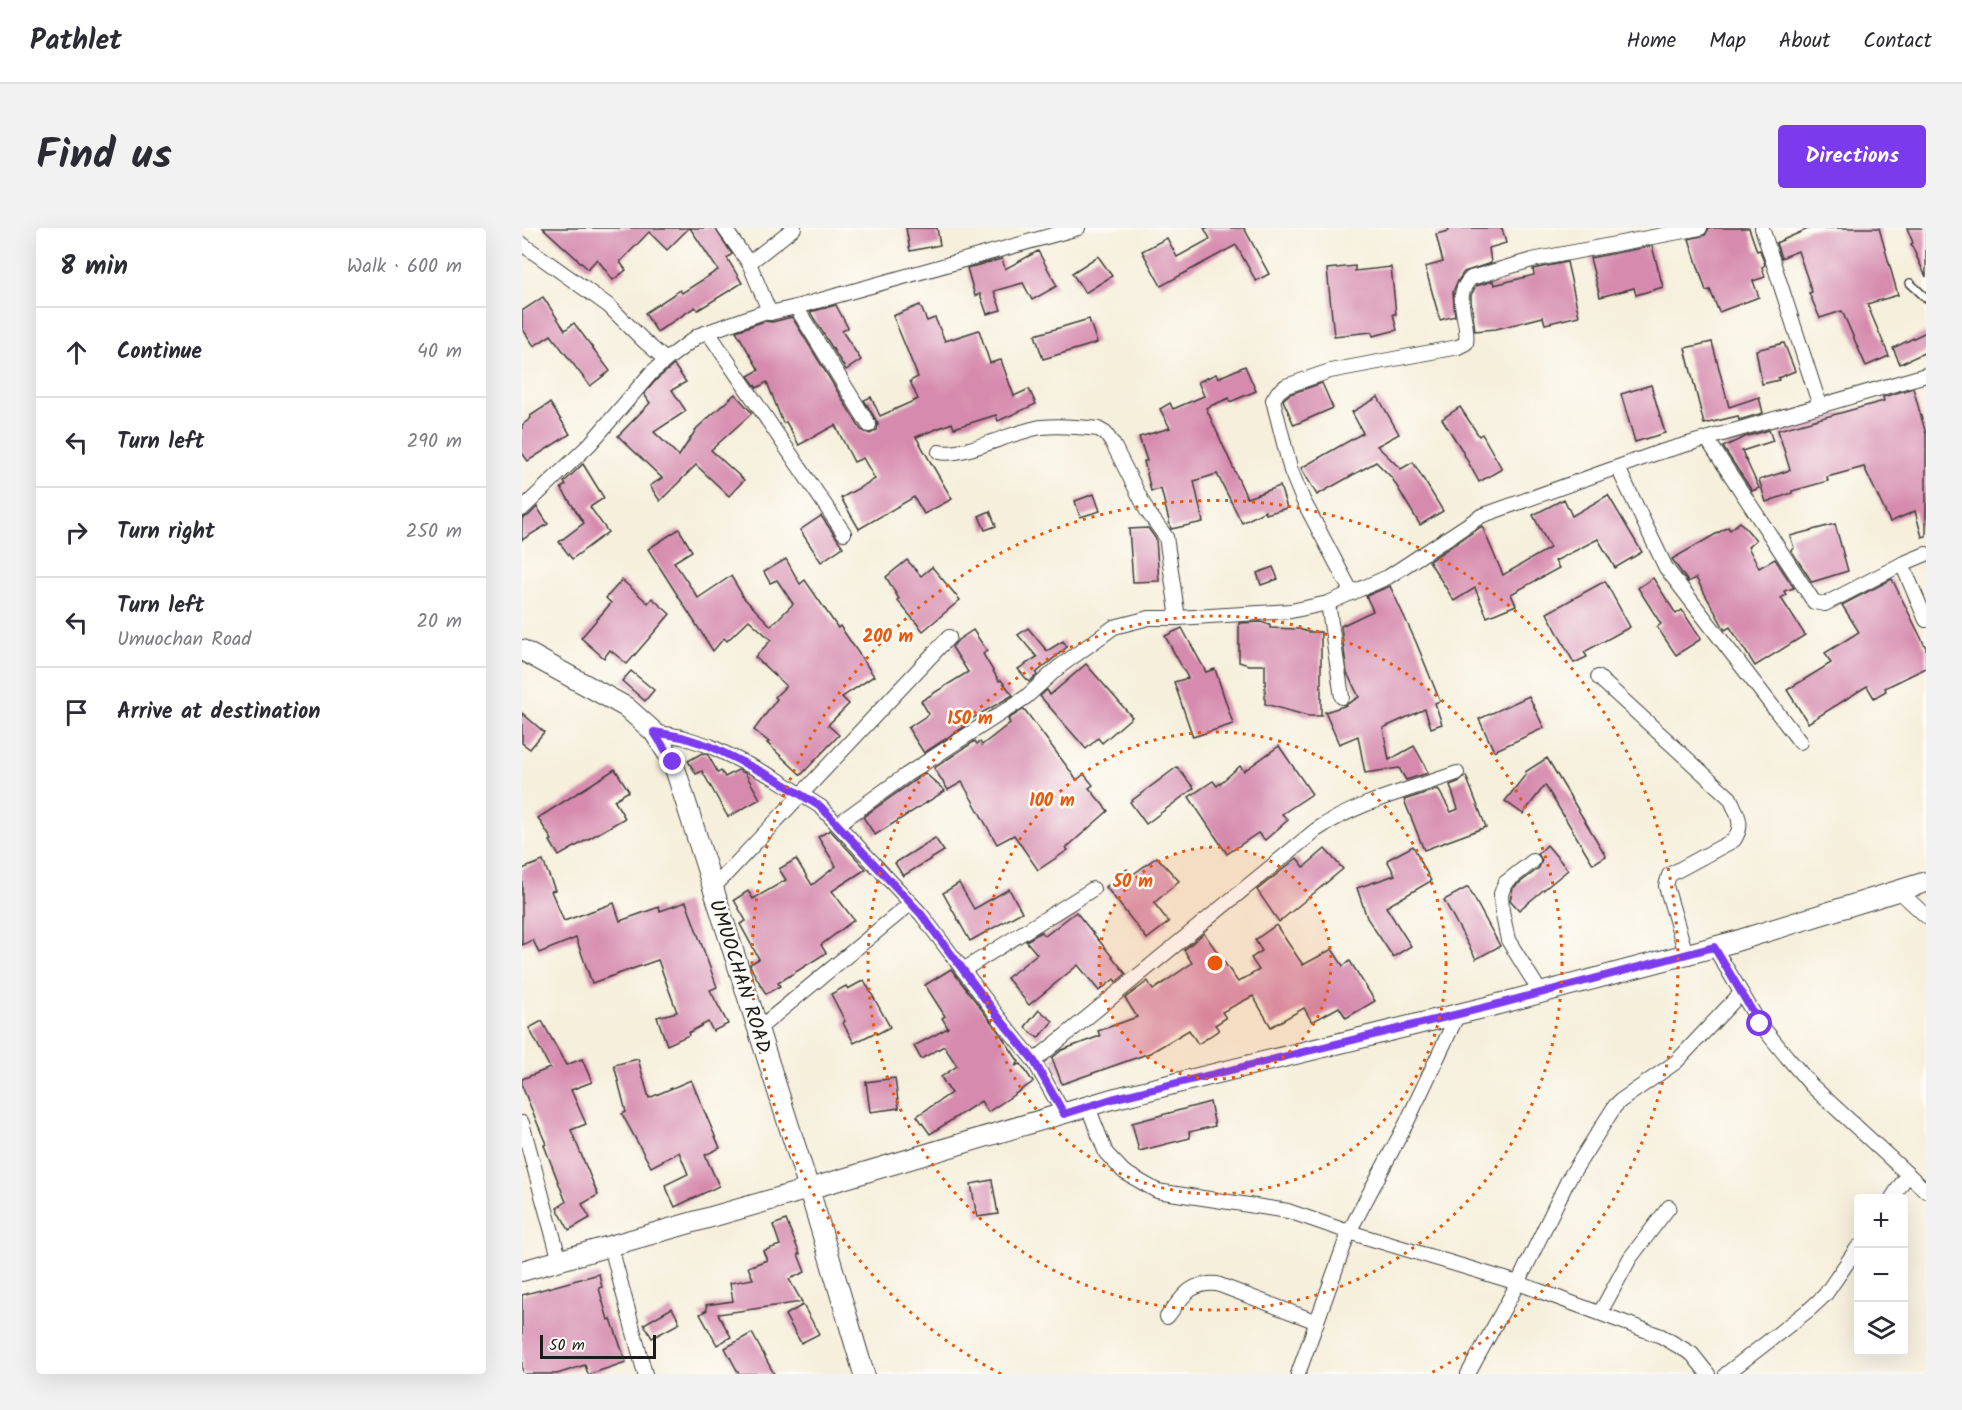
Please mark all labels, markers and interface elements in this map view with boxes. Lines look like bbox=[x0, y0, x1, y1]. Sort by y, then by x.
text: Pathlet bbox=[30, 19, 122, 64]
text: Home bbox=[1627, 25, 1676, 58]
text: Map bbox=[1709, 25, 1746, 58]
text: About bbox=[1779, 25, 1830, 58]
text: Contact bbox=[1863, 25, 1932, 58]
text: Find us bbox=[36, 123, 172, 190]
button: Directions bbox=[1778, 125, 1926, 188]
text: 8 min bbox=[60, 246, 128, 288]
text: Walk · 600 m bbox=[347, 251, 462, 283]
text: Continue bbox=[117, 335, 202, 370]
icon: ahead bbox=[60, 336, 93, 369]
text: 40 m bbox=[417, 336, 462, 368]
text: Turn left bbox=[117, 425, 204, 460]
icon: left bbox=[60, 426, 93, 459]
text: 290 m bbox=[407, 426, 462, 458]
text: Turn right bbox=[117, 515, 215, 550]
icon: right bbox=[60, 516, 93, 549]
text: 250 m bbox=[406, 516, 462, 548]
text: Turn left bbox=[117, 589, 204, 624]
icon: left bbox=[60, 606, 93, 639]
text: 20 m bbox=[416, 606, 462, 638]
text: 200 m bbox=[863, 623, 914, 652]
text: Umuochan Road bbox=[117, 624, 251, 656]
text: Arrive at destination bbox=[117, 695, 320, 730]
icon: arrive bbox=[60, 696, 93, 729]
text: 150 m bbox=[947, 705, 993, 734]
route end bbox=[659, 748, 685, 774]
text: 100 m bbox=[1029, 787, 1075, 816]
text: 50 m bbox=[1112, 868, 1153, 897]
street label: UMUOCHAN ROAD bbox=[699, 896, 779, 1058]
centre of rings bbox=[1205, 953, 1225, 973]
route start bbox=[1746, 1010, 1772, 1036]
map controls bbox=[1854, 1194, 1908, 1356]
button: + bbox=[1854, 1194, 1908, 1248]
button: − bbox=[1854, 1248, 1908, 1302]
button: layers bbox=[1854, 1302, 1908, 1356]
scale bar bbox=[540, 1332, 656, 1360]
text: 50 m bbox=[549, 1333, 585, 1358]

